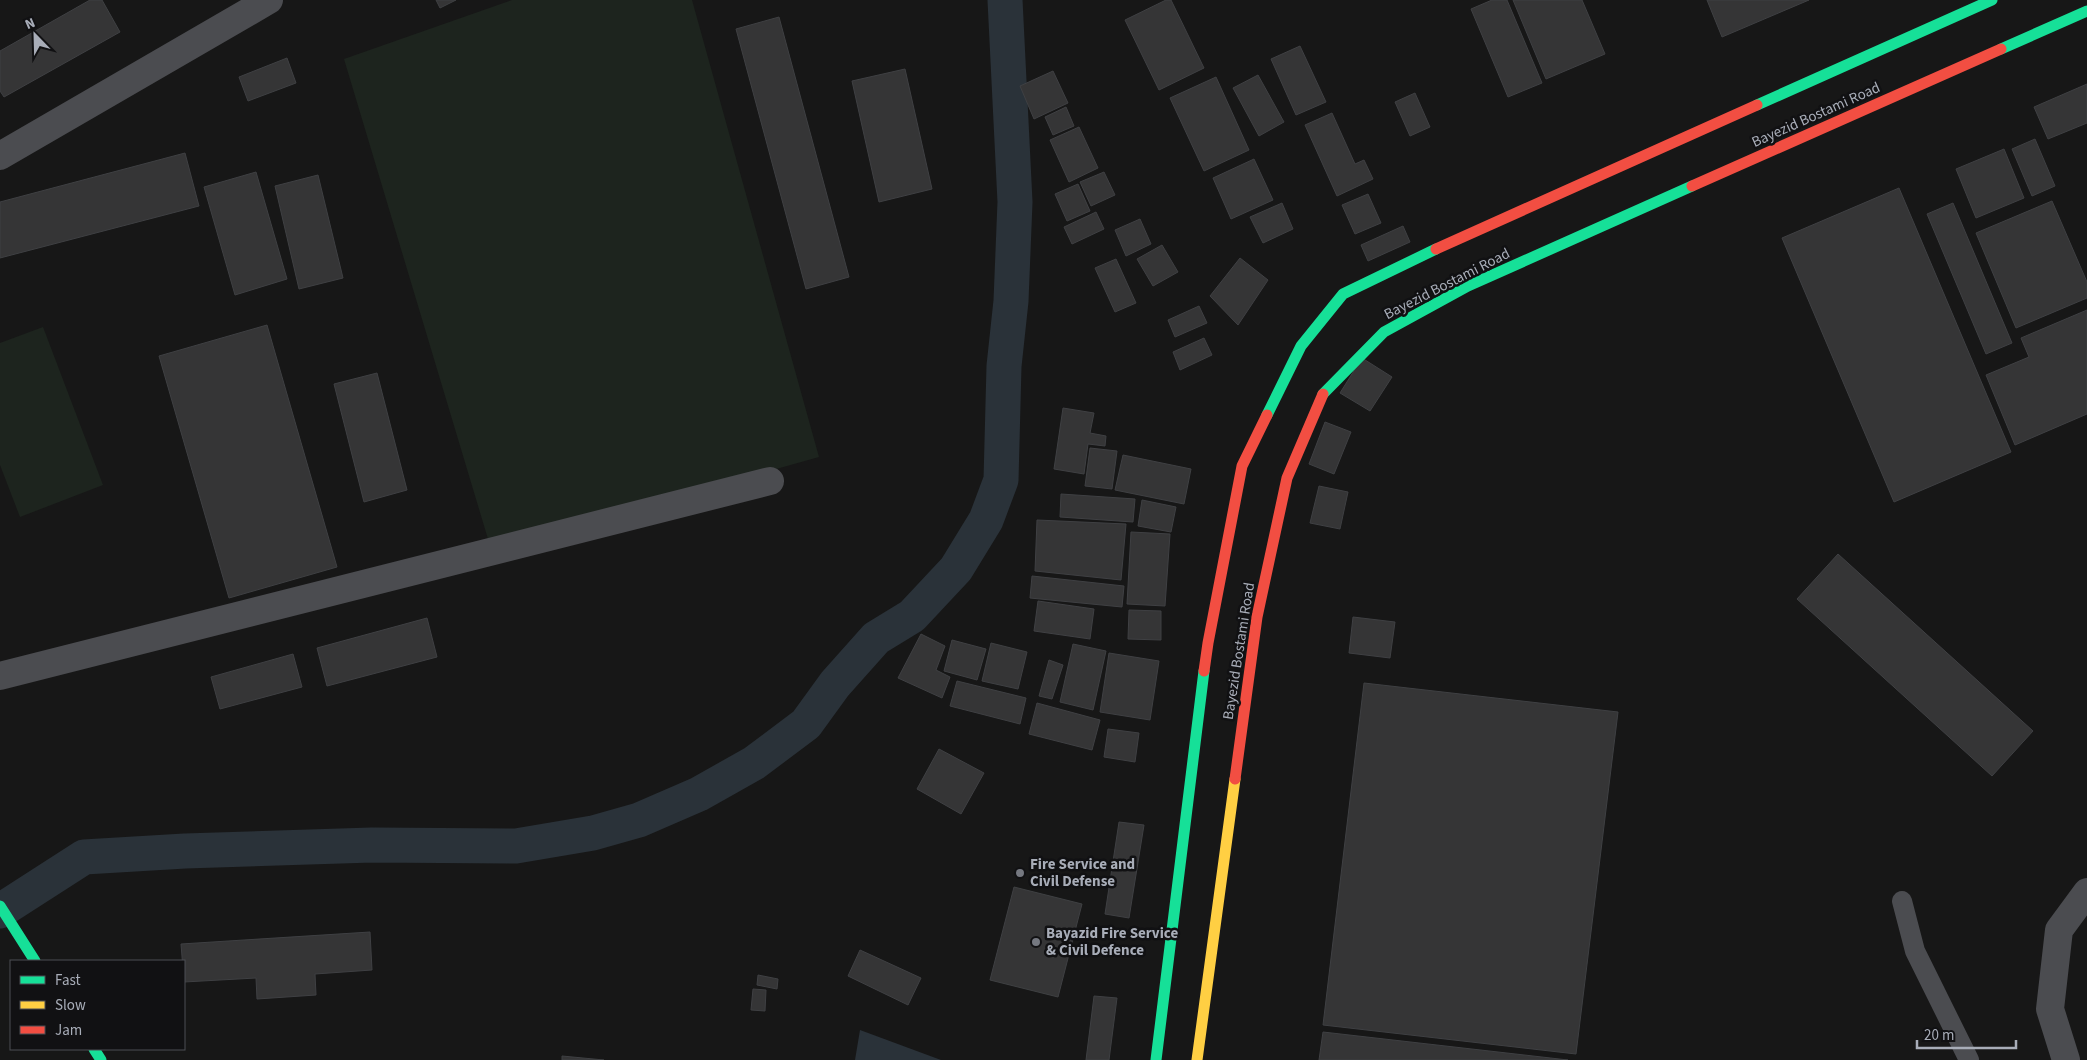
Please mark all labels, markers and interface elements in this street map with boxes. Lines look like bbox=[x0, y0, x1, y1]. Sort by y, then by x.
north arrow bbox=[10, 10, 60, 60]
text: N bbox=[22, 13, 39, 35]
street label: Bayezid Bostami Road bbox=[1748, 77, 1884, 153]
street label: Bayezid Bostami Road bbox=[1380, 243, 1514, 325]
street label: Bayezid Bostami Road bbox=[1218, 581, 1260, 721]
place label: Fire Service and Civil Defense bbox=[1030, 854, 1135, 892]
marker: Fire Service and Civil Defense bbox=[1014, 867, 1026, 879]
place label: Bayazid Fire Service & Civil Defence bbox=[1046, 923, 1178, 961]
marker: Bayazid Fire Service & Civil Defence bbox=[1030, 936, 1042, 948]
legend bbox=[10, 960, 185, 1050]
text: Fast bbox=[55, 970, 81, 991]
text: Slow bbox=[55, 995, 86, 1016]
scale bar bbox=[1917, 1018, 2016, 1050]
text: Jam bbox=[55, 1020, 82, 1041]
text: 20 m bbox=[1924, 1025, 1954, 1046]

